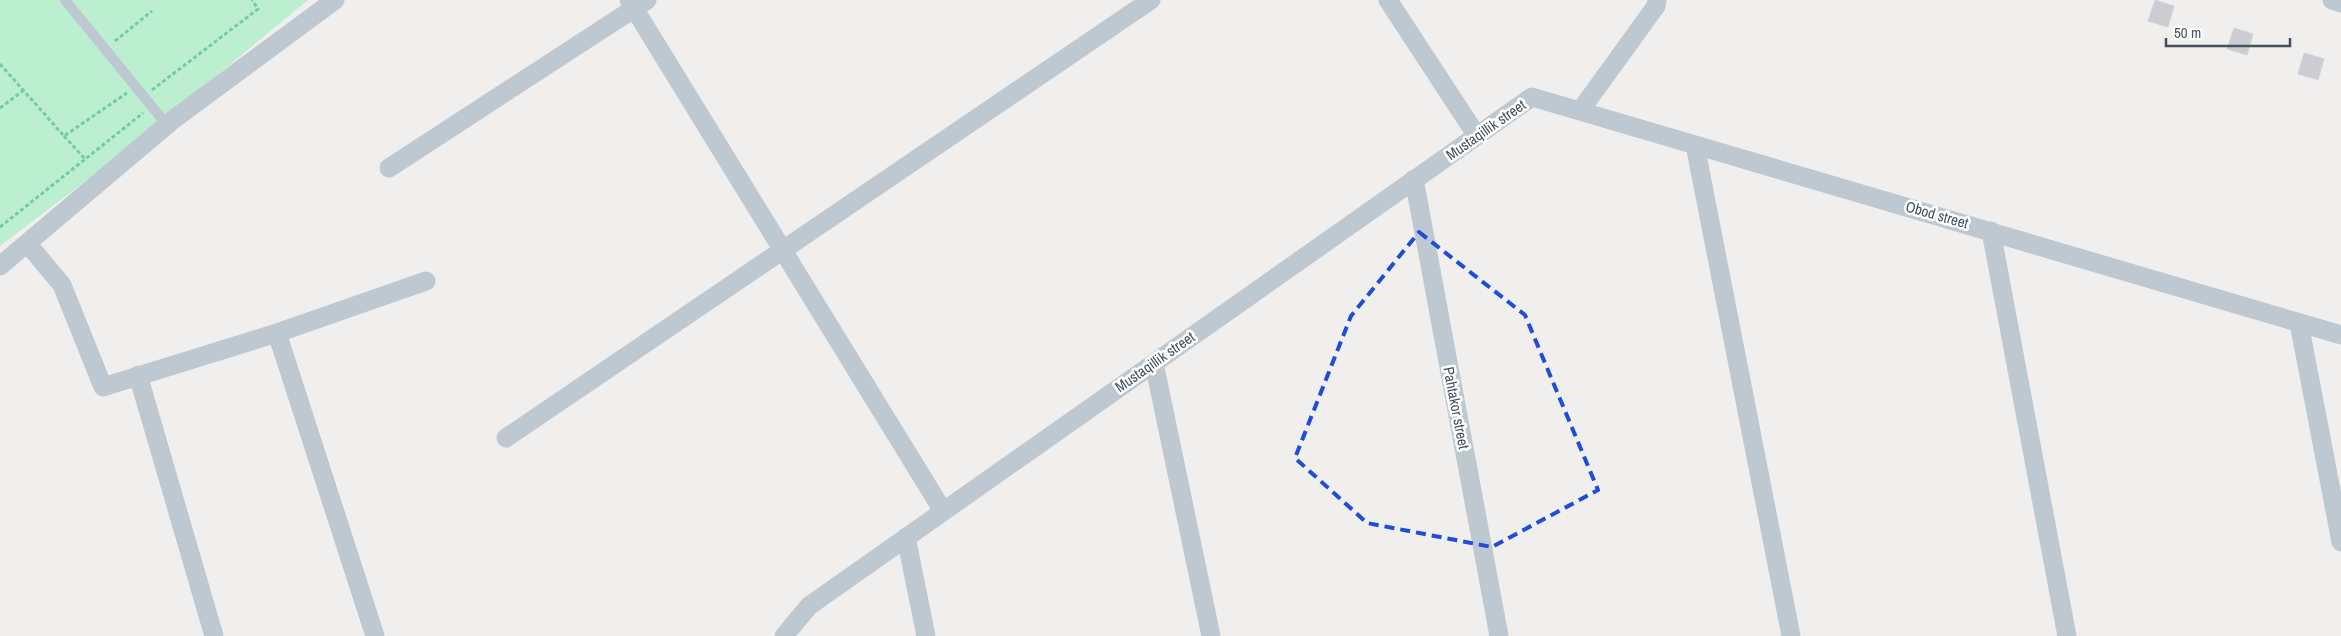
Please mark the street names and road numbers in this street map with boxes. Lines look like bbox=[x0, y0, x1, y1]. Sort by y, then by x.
street label: Mustaqillik street bbox=[1442, 94, 1530, 165]
street label: Obod street bbox=[1903, 196, 1971, 234]
street label: Mustaqillik street bbox=[1111, 326, 1199, 397]
street label: Pahtakor street bbox=[1438, 365, 1475, 451]

